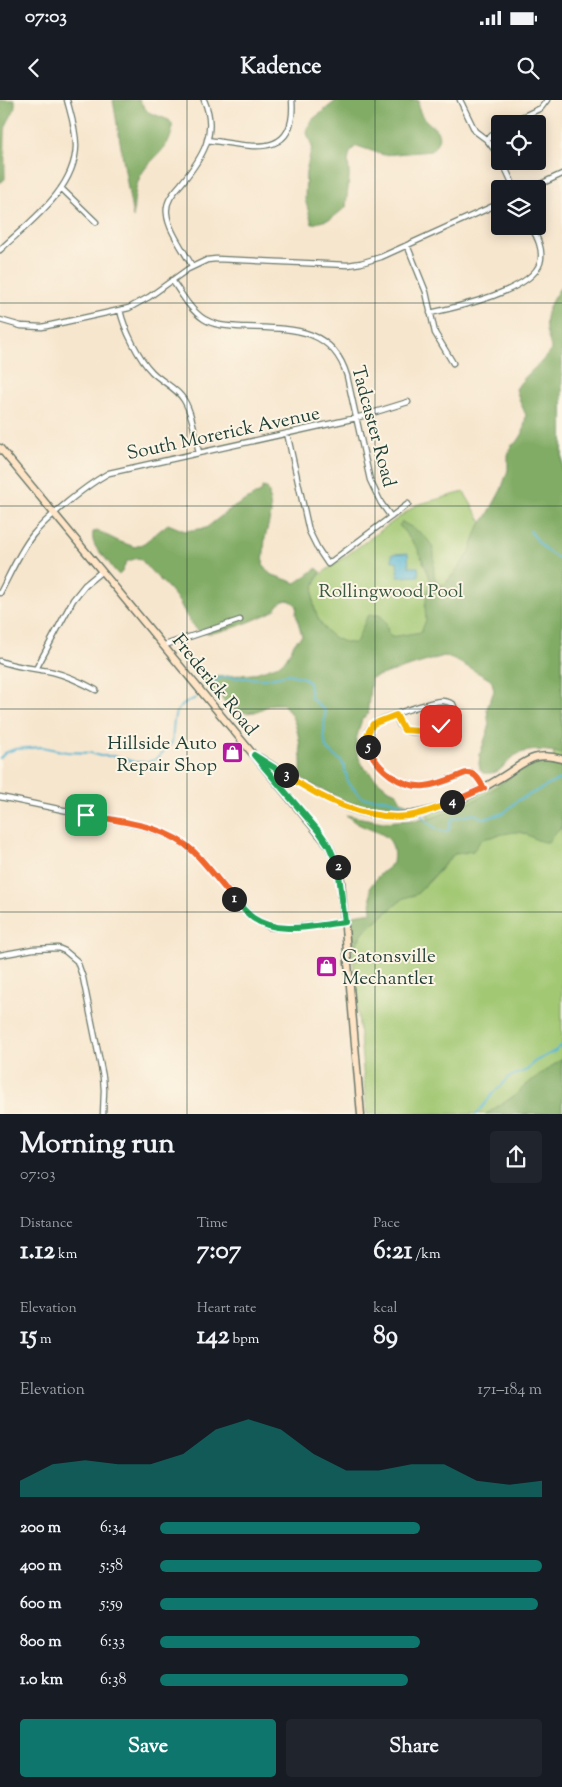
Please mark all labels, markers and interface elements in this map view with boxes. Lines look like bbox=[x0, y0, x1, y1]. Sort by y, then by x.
text: 07:03 bbox=[25, 4, 67, 31]
text: Kadence bbox=[240, 52, 322, 84]
icon: back bbox=[20, 54, 48, 82]
icon: search bbox=[514, 54, 542, 82]
map controls bbox=[491, 115, 546, 235]
button: locate bbox=[491, 115, 546, 170]
button: layers bbox=[491, 180, 546, 235]
street label: Tadcaster Road bbox=[343, 363, 402, 491]
street label: South Morerick Avenue bbox=[125, 401, 323, 468]
park label: Rollingwood Pool bbox=[319, 579, 463, 606]
street label: Frederick Road bbox=[165, 629, 264, 742]
pin bbox=[420, 705, 462, 747]
icon: check bbox=[427, 712, 455, 740]
place label: Hillside Auto Repair Shop bbox=[107, 731, 217, 780]
pin: 5 bbox=[356, 734, 380, 760]
text: 5 bbox=[366, 737, 371, 757]
shop icon: Hillside Auto Repair Shop bbox=[221, 741, 245, 765]
pin: 3 bbox=[274, 762, 298, 788]
text: 3 bbox=[284, 765, 289, 785]
pin: 4 bbox=[440, 790, 464, 814]
text: 4 bbox=[449, 792, 456, 812]
pin bbox=[65, 794, 107, 836]
icon: arrive bbox=[72, 801, 100, 829]
pin: 2 bbox=[326, 854, 350, 880]
text: 2 bbox=[335, 857, 342, 877]
pin: 1 bbox=[222, 886, 246, 912]
text: 1 bbox=[232, 889, 237, 909]
place label: Catonsville Mechantle1 bbox=[342, 944, 436, 993]
shop icon: Catonsville Mechantle1 bbox=[314, 954, 338, 978]
text: Morning run bbox=[20, 1125, 175, 1165]
button: share bbox=[490, 1131, 542, 1183]
text: 07:03 bbox=[20, 1164, 55, 1187]
text: Distance bbox=[20, 1214, 73, 1234]
text: Time bbox=[197, 1214, 228, 1234]
text: Pace bbox=[373, 1214, 400, 1234]
text: 1.12 bbox=[20, 1234, 55, 1270]
text: 7:07 bbox=[197, 1234, 241, 1270]
text: 6:21 bbox=[373, 1234, 412, 1270]
text: km bbox=[55, 1245, 77, 1265]
text: /km bbox=[412, 1245, 441, 1265]
text: Elevation bbox=[20, 1299, 77, 1319]
text: Heart rate bbox=[197, 1299, 256, 1319]
text: kcal bbox=[373, 1299, 397, 1319]
text: 15 bbox=[20, 1319, 37, 1355]
text: 142 bbox=[197, 1319, 229, 1355]
text: 89 bbox=[373, 1319, 398, 1355]
text: m bbox=[37, 1330, 52, 1350]
text: bpm bbox=[229, 1330, 259, 1350]
text: Elevation bbox=[20, 1379, 85, 1402]
text: 171–184 m bbox=[477, 1379, 542, 1402]
text: 200 m bbox=[20, 1517, 61, 1540]
text: 6:34 bbox=[100, 1517, 126, 1540]
text: 400 m bbox=[20, 1555, 62, 1578]
text: 5:58 bbox=[100, 1555, 123, 1578]
text: 600 m bbox=[20, 1593, 62, 1616]
text: 5:59 bbox=[100, 1593, 123, 1616]
text: 800 m bbox=[20, 1631, 62, 1654]
text: 6:33 bbox=[100, 1631, 125, 1654]
text: 1.0 km bbox=[20, 1669, 63, 1692]
text: 6:38 bbox=[100, 1669, 126, 1692]
button: Save bbox=[20, 1719, 276, 1777]
button: Share bbox=[286, 1719, 542, 1777]

